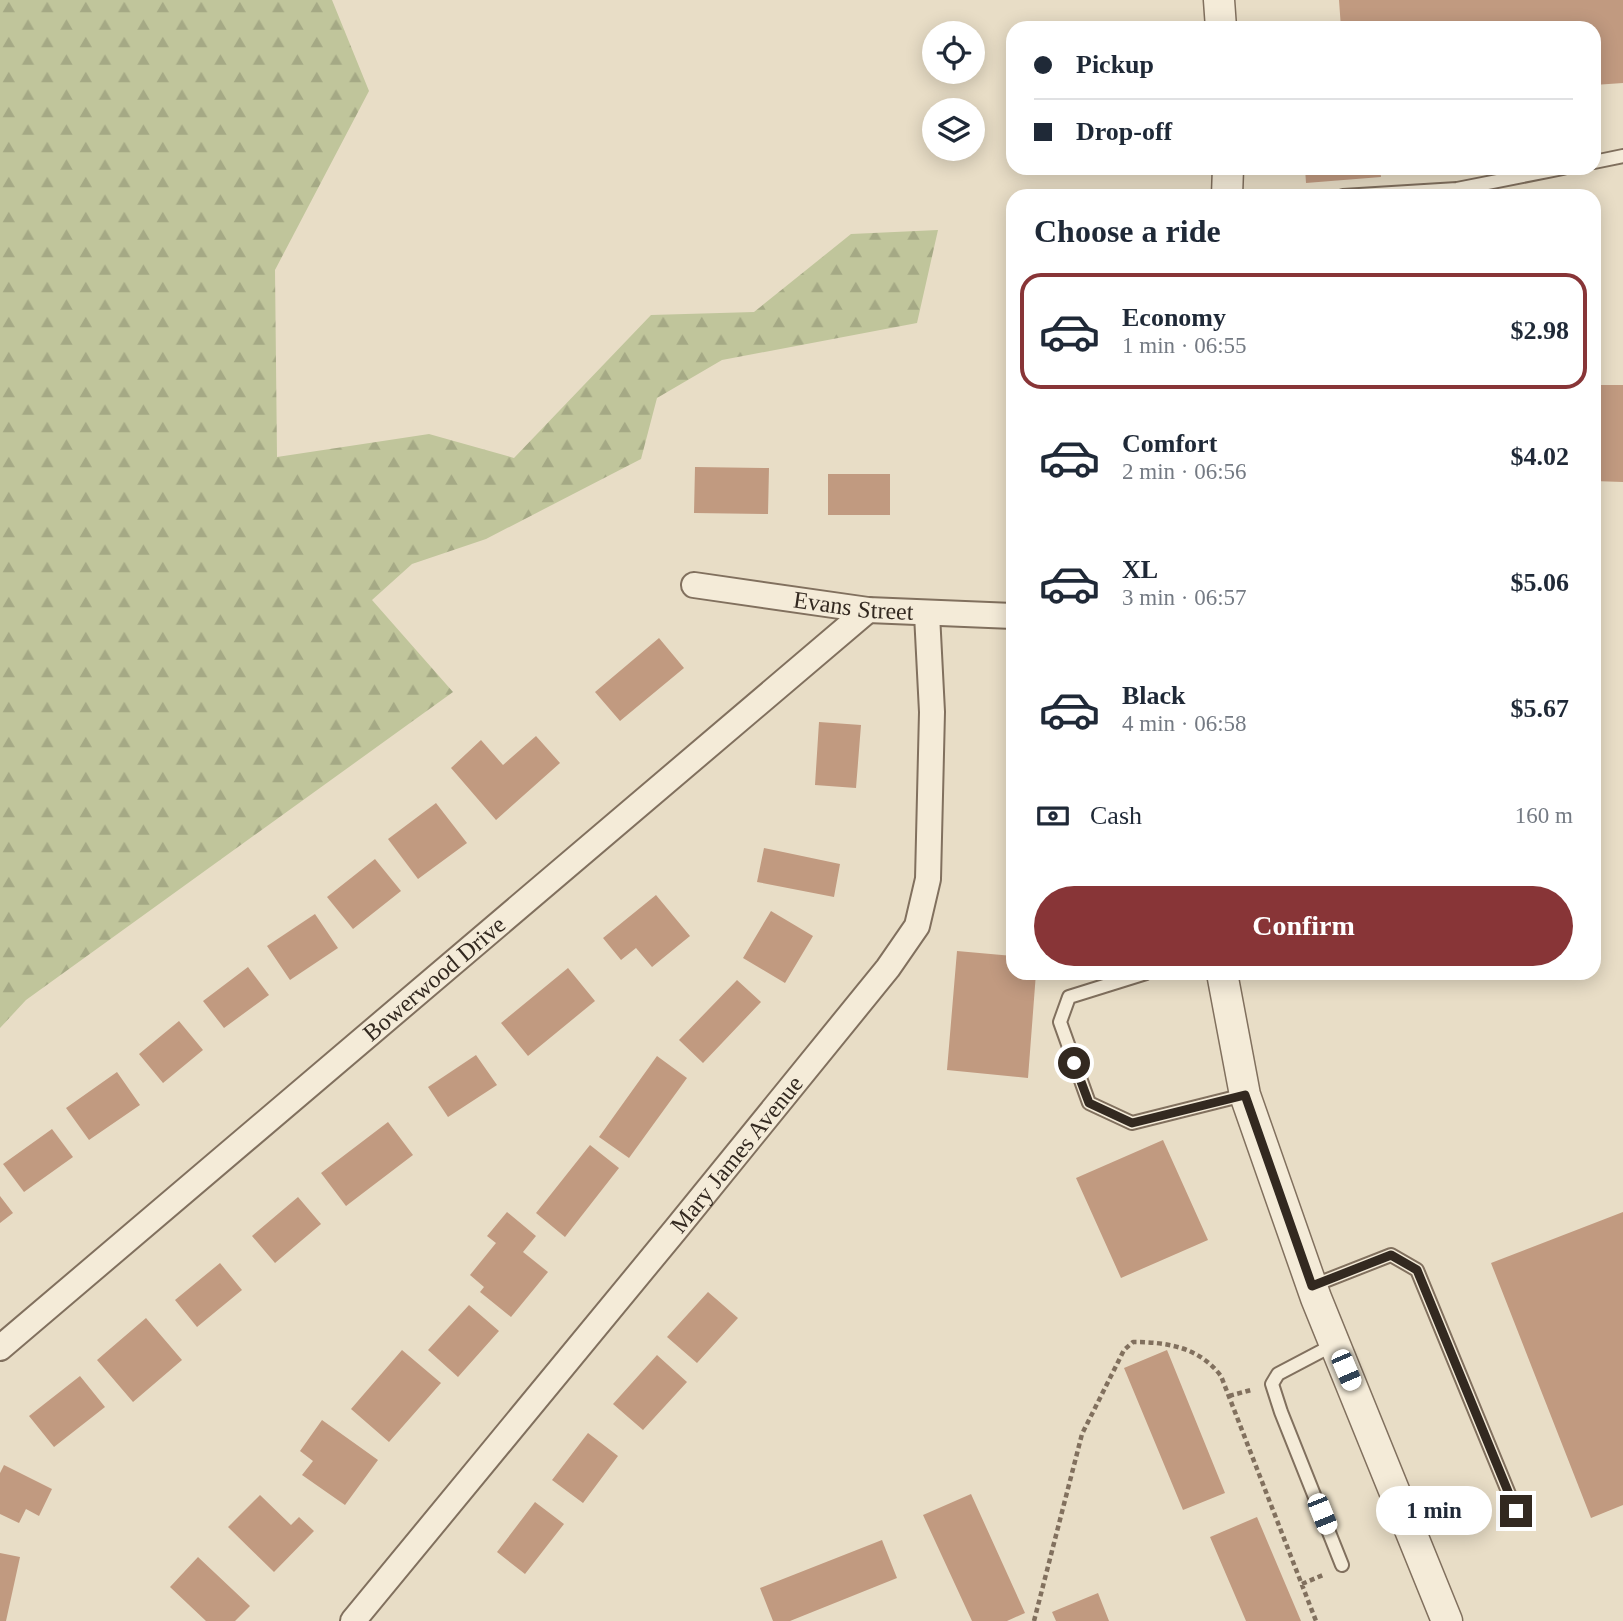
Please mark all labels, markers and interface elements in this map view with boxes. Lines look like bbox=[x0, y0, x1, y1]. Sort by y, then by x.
map controls bbox=[922, 21, 985, 161]
button: locate bbox=[922, 21, 985, 84]
text: Pickup bbox=[1076, 50, 1154, 79]
button: layers bbox=[922, 98, 985, 161]
text: Drop-off bbox=[1076, 117, 1172, 146]
text: Choose a ride bbox=[1034, 213, 1221, 249]
icon: car bbox=[1038, 300, 1101, 363]
text: Economy bbox=[1122, 303, 1226, 332]
text: $2.98 bbox=[1511, 316, 1569, 345]
text: 1 min · 06:55 bbox=[1122, 333, 1247, 358]
icon: car bbox=[1038, 426, 1101, 489]
text: Comfort bbox=[1122, 429, 1217, 458]
text: $4.02 bbox=[1511, 442, 1569, 471]
text: 2 min · 06:56 bbox=[1122, 459, 1247, 484]
icon: car bbox=[1038, 552, 1101, 615]
text: XL bbox=[1122, 555, 1158, 584]
text: $5.06 bbox=[1511, 568, 1569, 597]
text: 3 min · 06:57 bbox=[1122, 585, 1247, 610]
street label: Evans Street bbox=[792, 586, 914, 625]
icon: car bbox=[1038, 678, 1101, 741]
text: Black bbox=[1122, 681, 1186, 710]
text: $5.67 bbox=[1511, 694, 1569, 723]
text: 4 min · 06:58 bbox=[1122, 711, 1247, 736]
icon: cash bbox=[1034, 797, 1072, 835]
text: Cash bbox=[1090, 801, 1142, 830]
text: 160 m bbox=[1515, 803, 1573, 828]
button: Confirm bbox=[1034, 886, 1573, 966]
street label: Bowerwood Drive bbox=[358, 911, 510, 1046]
route start bbox=[1058, 1047, 1090, 1079]
street label: Mary James Avenue bbox=[665, 1071, 808, 1238]
car bbox=[1329, 1347, 1364, 1393]
callout: 1 min bbox=[1376, 1486, 1492, 1536]
car bbox=[1305, 1491, 1340, 1537]
route end bbox=[1500, 1495, 1532, 1527]
text: 1 min bbox=[1406, 1498, 1462, 1523]

